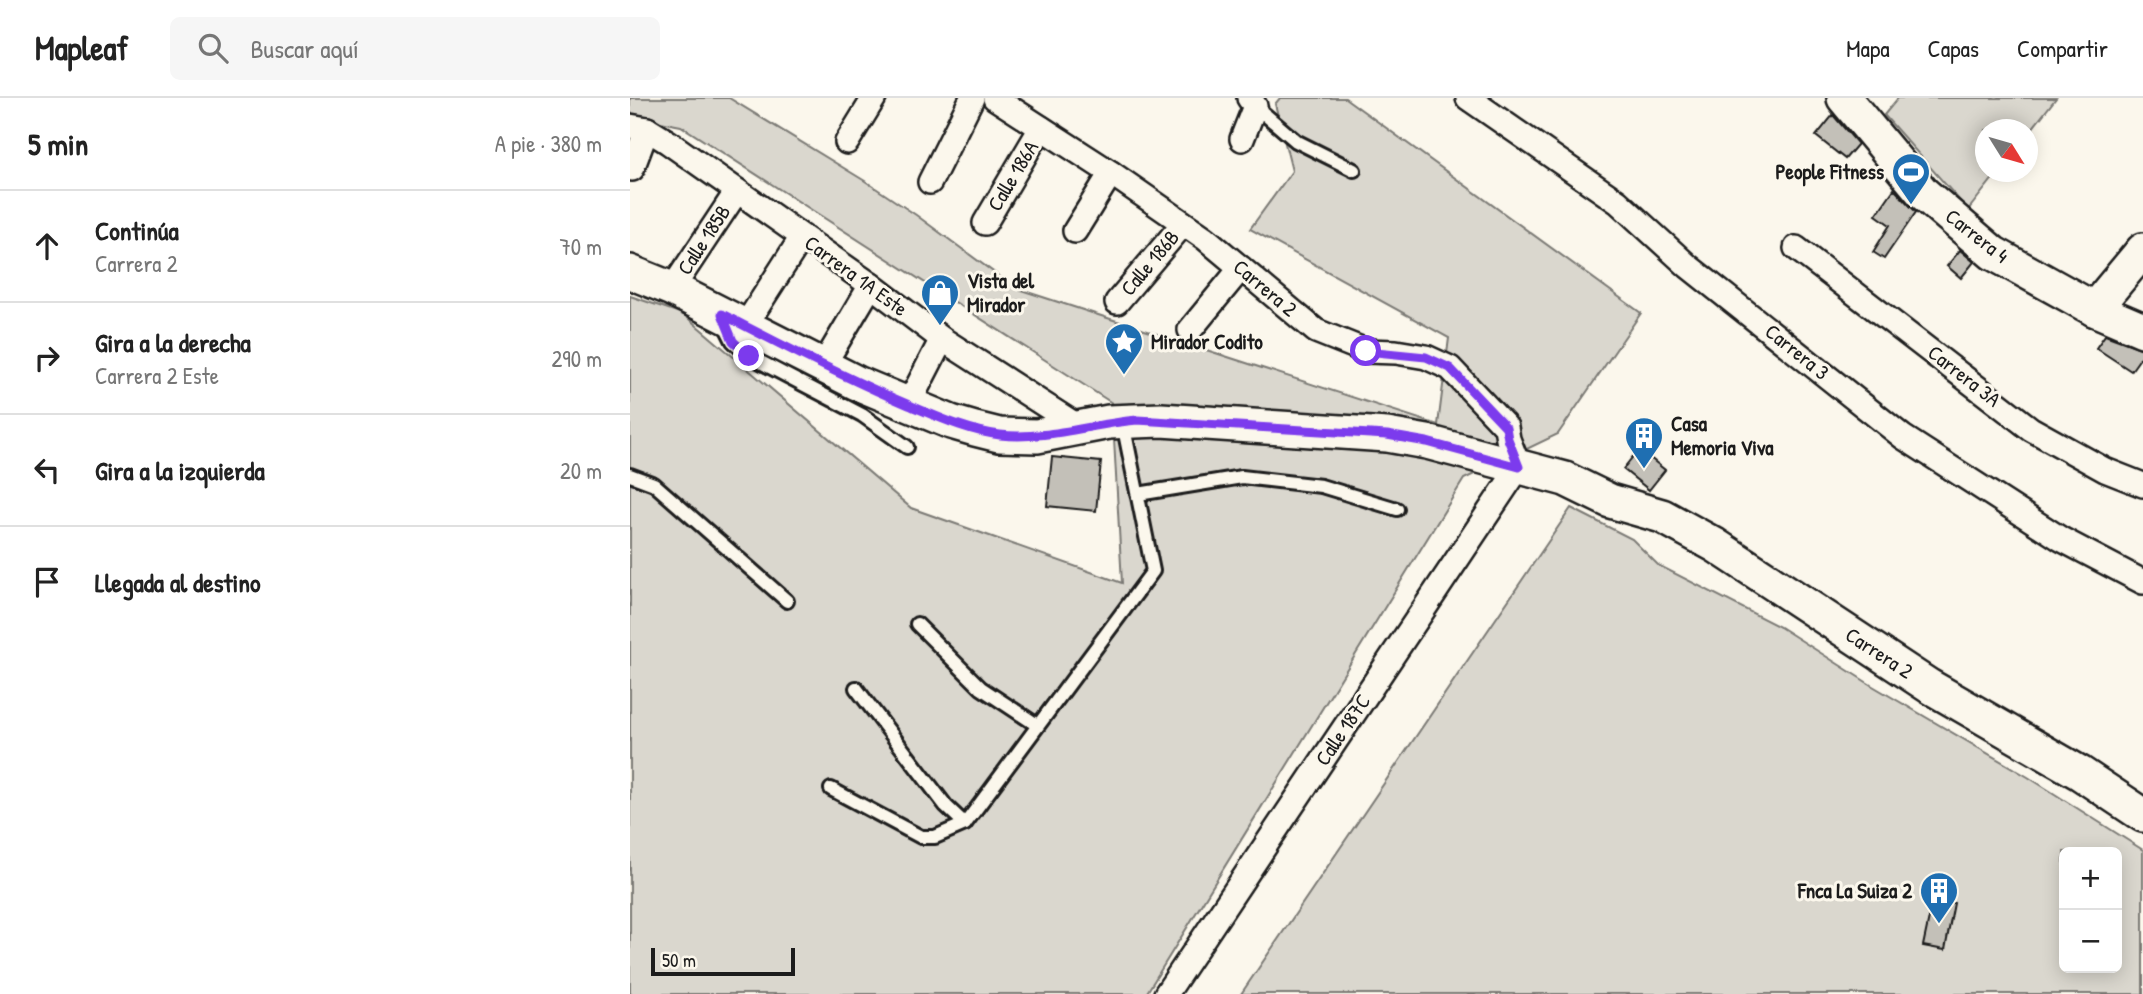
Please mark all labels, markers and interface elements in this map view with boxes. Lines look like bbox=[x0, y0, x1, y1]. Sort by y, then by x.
search box bbox=[170, 17, 660, 80]
text: Mapleaf bbox=[35, 26, 128, 70]
icon: search bbox=[194, 29, 232, 67]
text: Buscar aquí bbox=[250, 31, 359, 66]
text: Mapa bbox=[1846, 32, 1890, 64]
text: Capas bbox=[1928, 32, 1979, 64]
text: Compartir bbox=[2017, 32, 2108, 64]
north arrow bbox=[1975, 119, 2038, 182]
text: 5 min bbox=[28, 124, 88, 164]
text: A pie · 380 m bbox=[495, 128, 602, 159]
street label: Calle 186A bbox=[980, 135, 1045, 216]
sports icon: People Fitness bbox=[1890, 151, 1932, 206]
place label: People Fitness bbox=[1775, 157, 1884, 187]
street label: Calle 185B bbox=[670, 199, 737, 280]
street label: Carrera 4 bbox=[1940, 202, 2015, 270]
text: Continúa bbox=[95, 213, 179, 248]
street label: Calle 186B bbox=[1114, 224, 1186, 302]
icon: ahead bbox=[28, 227, 66, 265]
street label: Carrera 1A Este bbox=[799, 228, 914, 323]
text: 70 m bbox=[559, 231, 602, 262]
text: Carrera 2 bbox=[95, 248, 177, 279]
street label: Carrera 2 bbox=[1227, 252, 1304, 323]
place label: Vista del Mirador bbox=[967, 266, 1034, 319]
shop icon: Vista del Mirador bbox=[919, 272, 961, 327]
street label: Carrera 3 bbox=[1759, 317, 1836, 386]
place icon: Mirador Codito bbox=[1103, 321, 1145, 376]
text: Gira a la derecha bbox=[95, 325, 251, 360]
place label: Mirador Codito bbox=[1151, 327, 1263, 356]
route start bbox=[1350, 335, 1381, 366]
street label: Carrera 3A bbox=[1922, 338, 2007, 413]
icon: right bbox=[28, 339, 66, 377]
route end bbox=[733, 340, 764, 371]
text: 290 m bbox=[552, 343, 602, 374]
text: Carrera 2 Este bbox=[95, 360, 219, 391]
place label: Casa Memoria Viva bbox=[1671, 409, 1774, 462]
building icon: Casa Memoria Viva bbox=[1623, 415, 1665, 470]
icon: left bbox=[28, 451, 66, 489]
text: Gira a la izquierda bbox=[95, 453, 265, 488]
text: 20 m bbox=[560, 455, 602, 486]
icon: arrive bbox=[28, 563, 66, 601]
text: Llegada al destino bbox=[95, 565, 261, 600]
street label: Carrera 2 bbox=[1840, 620, 1919, 685]
street label: Calle 187C bbox=[1308, 688, 1377, 771]
map controls bbox=[2059, 847, 2122, 973]
button: + bbox=[2059, 847, 2122, 910]
building icon: Fnca La Suiza 2 bbox=[1918, 870, 1960, 925]
place label: Fnca La Suiza 2 bbox=[1797, 876, 1912, 905]
button: − bbox=[2059, 910, 2122, 973]
scale bar bbox=[651, 945, 794, 977]
text: 50 m bbox=[662, 947, 696, 973]

